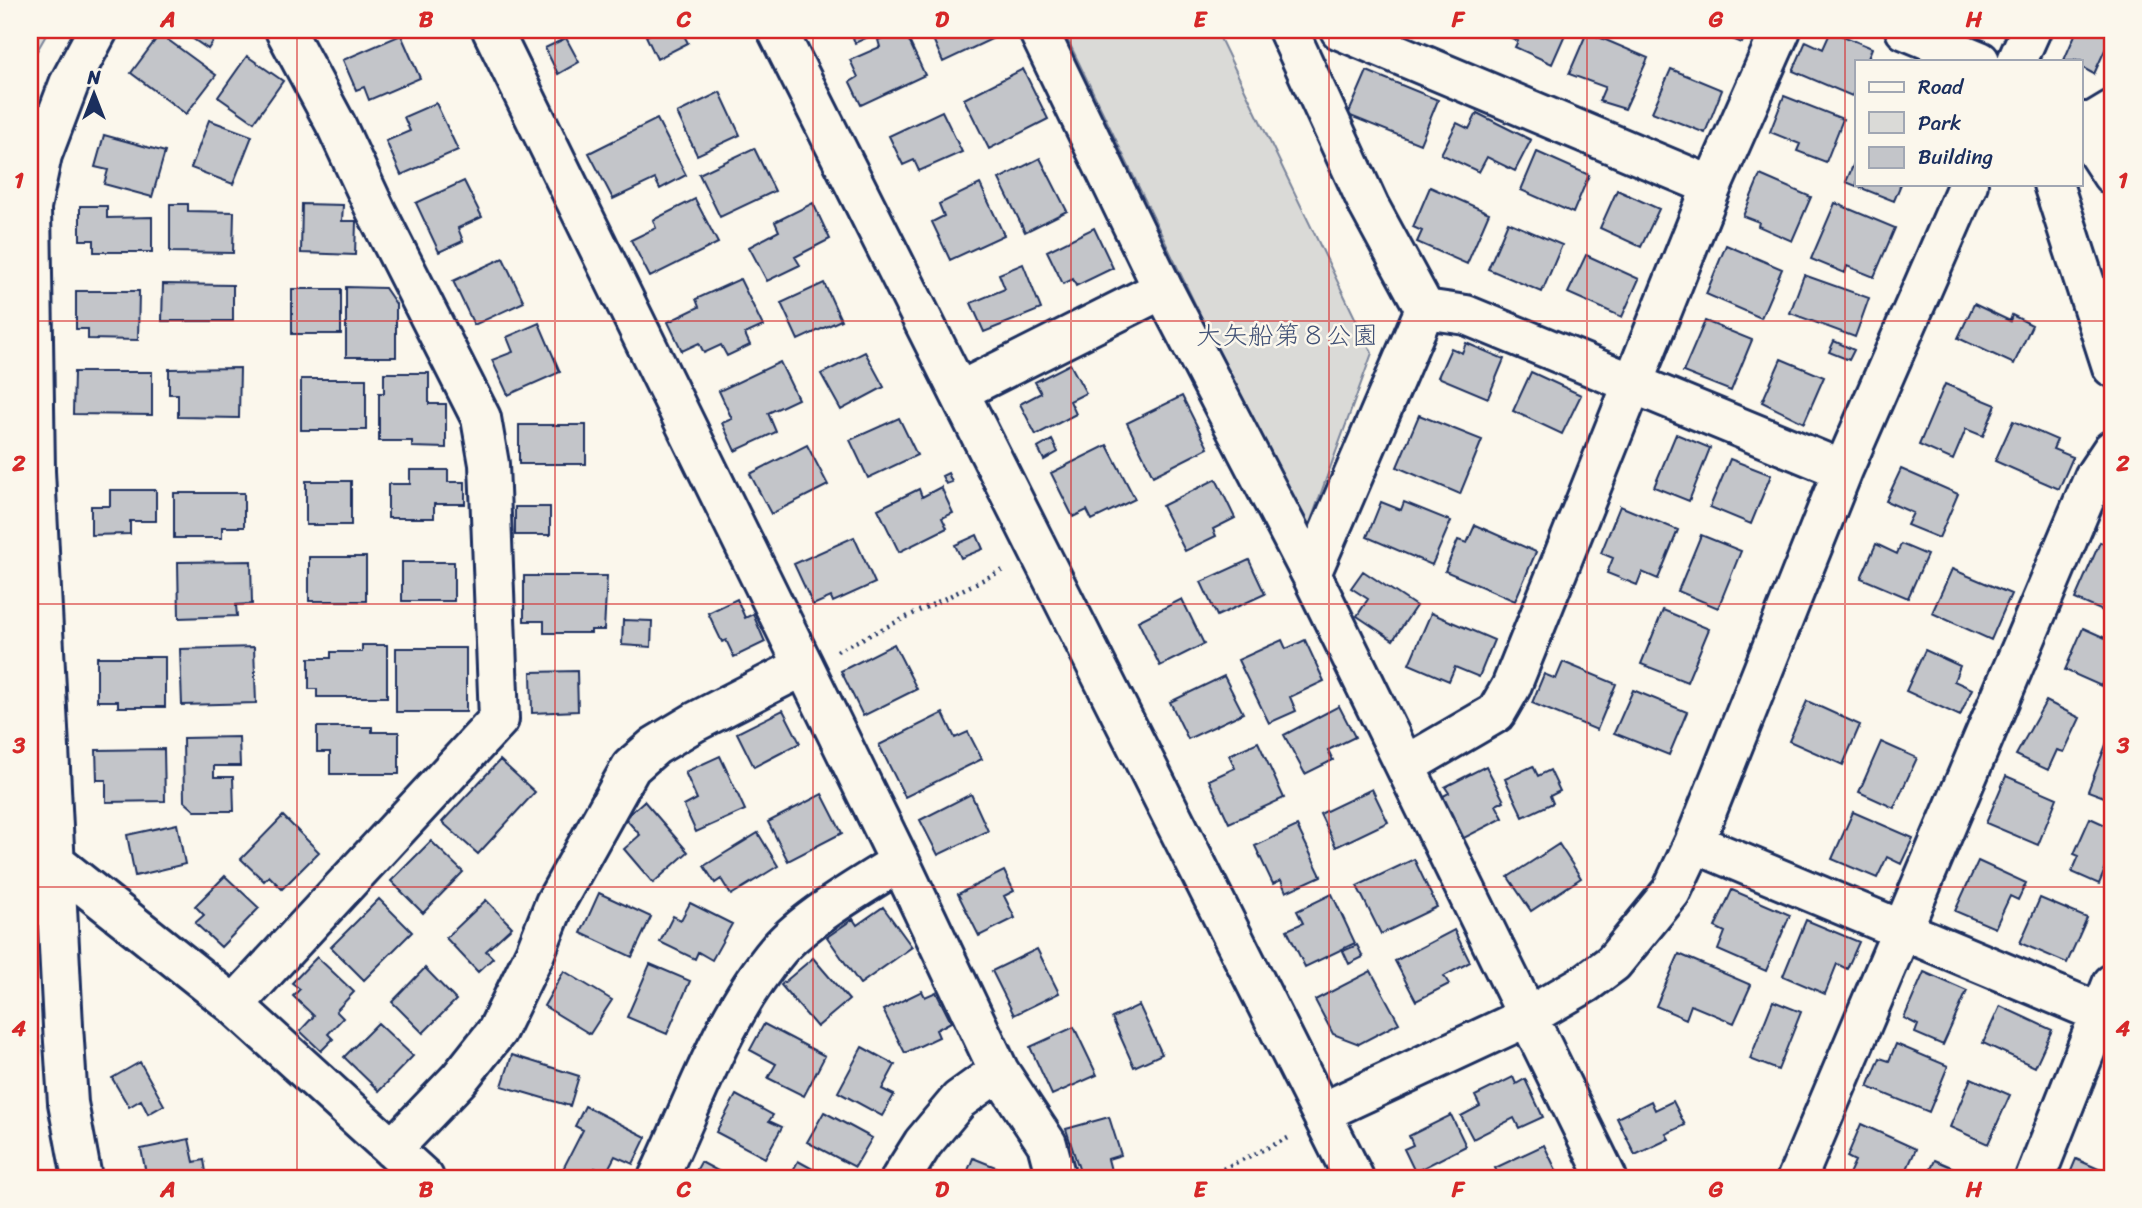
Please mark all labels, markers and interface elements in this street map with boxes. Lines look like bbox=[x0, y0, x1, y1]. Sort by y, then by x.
text: A bbox=[159, 0, 176, 40]
text: B bbox=[419, 0, 434, 40]
text: C bbox=[676, 0, 692, 40]
text: D bbox=[935, 0, 950, 40]
text: E bbox=[1194, 0, 1209, 40]
text: F bbox=[1451, 0, 1466, 40]
text: G bbox=[1708, 0, 1724, 40]
text: H bbox=[1965, 0, 1983, 40]
north arrow bbox=[60, 60, 130, 130]
legend bbox=[1855, 60, 2082, 186]
text: N bbox=[86, 61, 101, 94]
text: Road bbox=[1918, 68, 1965, 106]
text: Park bbox=[1918, 104, 1961, 142]
text: Building bbox=[1918, 138, 1994, 176]
text: 1 bbox=[14, 160, 24, 201]
text: 1 bbox=[2118, 160, 2128, 201]
park label: 大矢船第８公園 bbox=[1196, 312, 1378, 358]
text: 2 bbox=[11, 443, 26, 484]
text: 2 bbox=[2115, 443, 2130, 484]
text: 3 bbox=[12, 725, 26, 766]
text: 3 bbox=[2116, 725, 2130, 766]
text: 4 bbox=[11, 1008, 27, 1049]
text: 4 bbox=[2115, 1008, 2131, 1049]
text: A bbox=[159, 1169, 176, 1208]
text: B bbox=[419, 1169, 434, 1208]
text: C bbox=[676, 1169, 692, 1208]
text: D bbox=[935, 1169, 950, 1208]
text: E bbox=[1194, 1169, 1209, 1208]
text: F bbox=[1451, 1169, 1466, 1208]
text: G bbox=[1708, 1169, 1724, 1208]
text: H bbox=[1965, 1169, 1983, 1208]

